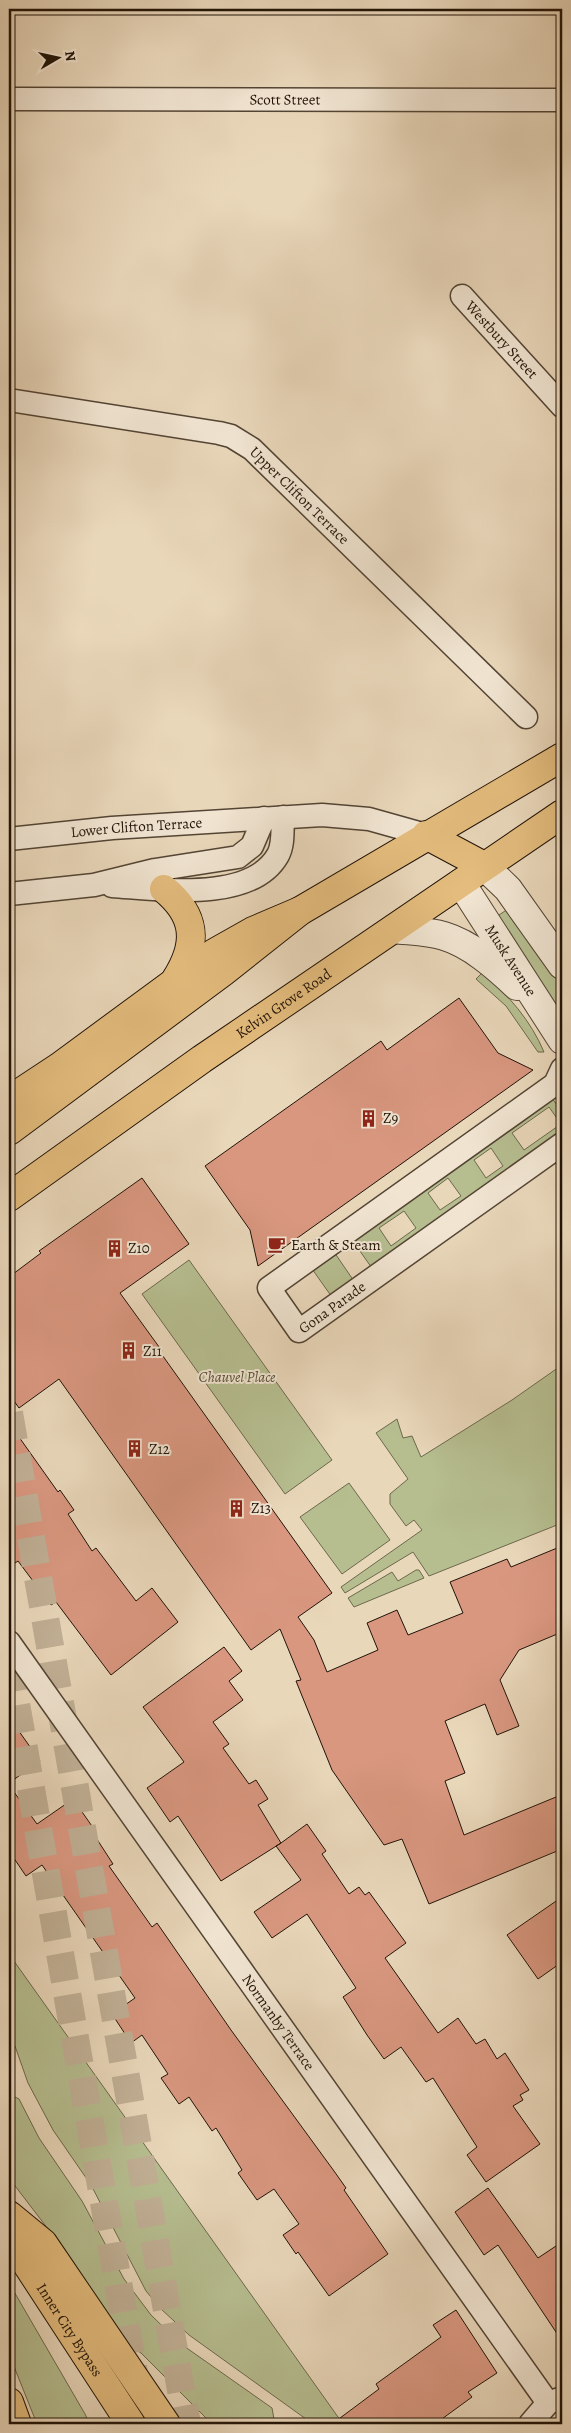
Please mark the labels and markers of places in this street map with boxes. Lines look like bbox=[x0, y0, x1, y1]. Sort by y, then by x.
building icon: Z9 bbox=[359, 1108, 379, 1128]
place label: Z9 bbox=[383, 1108, 399, 1128]
cafe icon: Earth & Steam bbox=[267, 1235, 287, 1255]
place label: Earth & Steam bbox=[291, 1235, 381, 1255]
building icon: Z10 bbox=[104, 1238, 124, 1258]
place label: Z10 bbox=[128, 1238, 150, 1258]
building icon: Z11 bbox=[119, 1341, 139, 1361]
place label: Z11 bbox=[143, 1341, 162, 1361]
building icon: Z12 bbox=[125, 1439, 145, 1459]
place label: Z12 bbox=[149, 1439, 170, 1459]
building icon: Z13 bbox=[227, 1498, 247, 1518]
place label: Z13 bbox=[251, 1498, 271, 1518]

